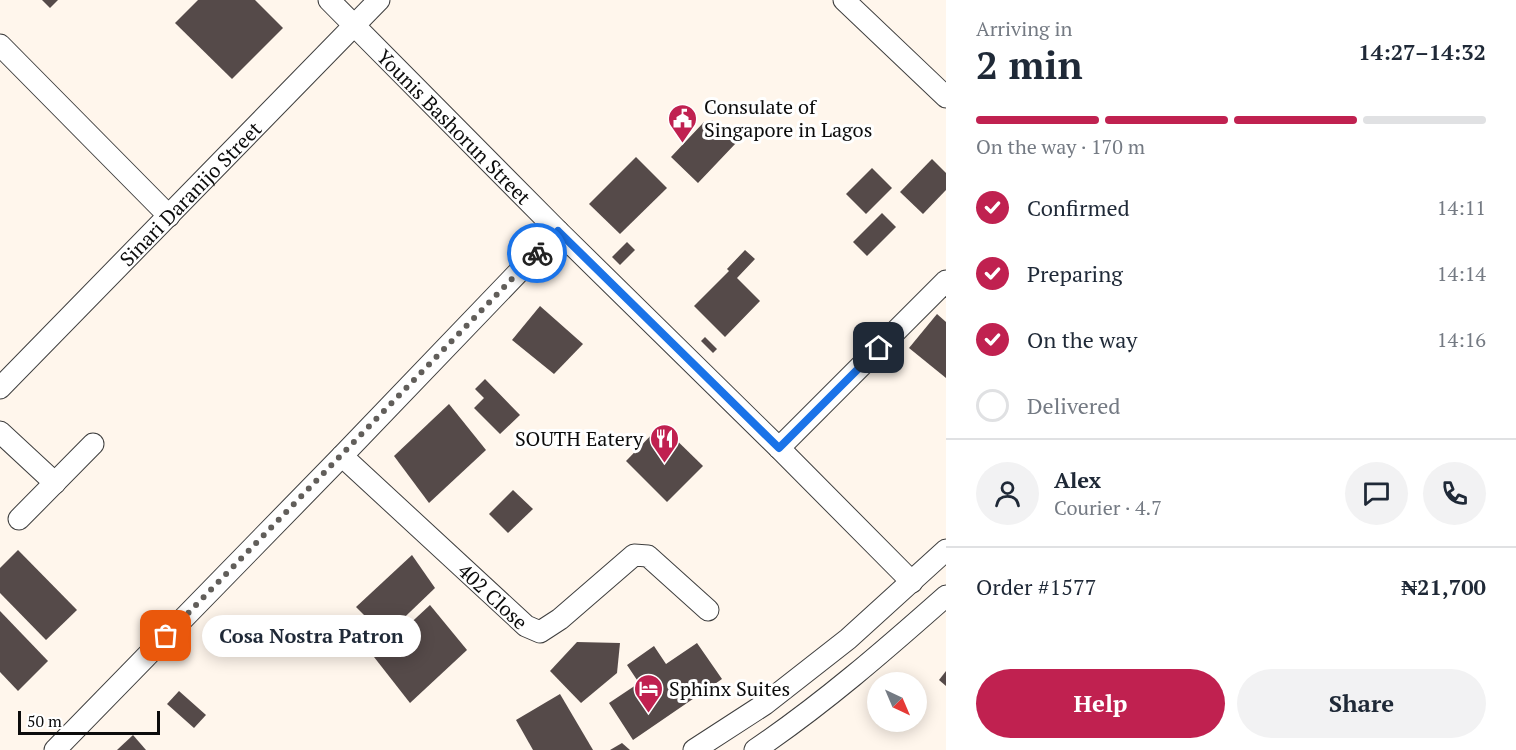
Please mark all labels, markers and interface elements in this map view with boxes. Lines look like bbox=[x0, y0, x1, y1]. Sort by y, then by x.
text: Arriving in bbox=[976, 15, 1072, 42]
text: 14:27–14:32 bbox=[1358, 37, 1486, 66]
text: 2 min bbox=[976, 38, 1083, 90]
street label: Younis Bashorun Street bbox=[371, 43, 538, 210]
place label: Consulate of Singapore in Lagos bbox=[704, 93, 872, 143]
public building icon: Consulate of Singapore in Lagos bbox=[667, 102, 699, 144]
street label: Sinari Daranijo Street bbox=[113, 115, 267, 272]
text: On the way · 170 m bbox=[976, 133, 1145, 160]
icon: check bbox=[976, 191, 1009, 224]
text: Confirmed bbox=[1027, 193, 1130, 222]
text: 14:11 bbox=[1437, 194, 1486, 221]
courier bbox=[507, 223, 567, 283]
icon: bike bbox=[521, 237, 554, 270]
icon: check bbox=[976, 257, 1009, 290]
text: Preparing bbox=[1027, 259, 1123, 288]
text: 14:14 bbox=[1437, 260, 1486, 287]
pin bbox=[853, 322, 904, 373]
icon: check bbox=[976, 323, 1009, 356]
text: On the way bbox=[1027, 325, 1137, 354]
text: 14:16 bbox=[1437, 326, 1486, 353]
icon: home bbox=[862, 331, 895, 364]
text: Delivered bbox=[1027, 391, 1120, 420]
restaurant icon: SOUTH Eatery bbox=[648, 422, 680, 464]
place label: SOUTH Eatery bbox=[515, 425, 644, 452]
button: person bbox=[976, 462, 1039, 525]
button: chat bbox=[1345, 462, 1408, 525]
button: phone bbox=[1423, 462, 1486, 525]
text: Alex bbox=[1054, 465, 1101, 494]
text: Courier · 4.7 bbox=[1054, 494, 1162, 521]
street label: 402 Close bbox=[453, 557, 534, 635]
text: Order #1577 bbox=[976, 572, 1096, 601]
text: ₦21,700 bbox=[1401, 572, 1486, 601]
pin bbox=[140, 610, 191, 661]
callout: Cosa Nostra Patron bbox=[202, 615, 421, 657]
icon: bag bbox=[149, 619, 182, 652]
text: Cosa Nostra Patron bbox=[219, 622, 404, 649]
button: Help bbox=[976, 669, 1225, 738]
button: Share bbox=[1237, 669, 1486, 738]
hotel icon: Sphinx Suites bbox=[632, 672, 664, 714]
north arrow bbox=[867, 672, 927, 732]
map controls bbox=[867, 672, 927, 732]
place label: Sphinx Suites bbox=[669, 675, 790, 702]
scale bar bbox=[18, 708, 160, 736]
text: 50 m bbox=[27, 710, 62, 732]

